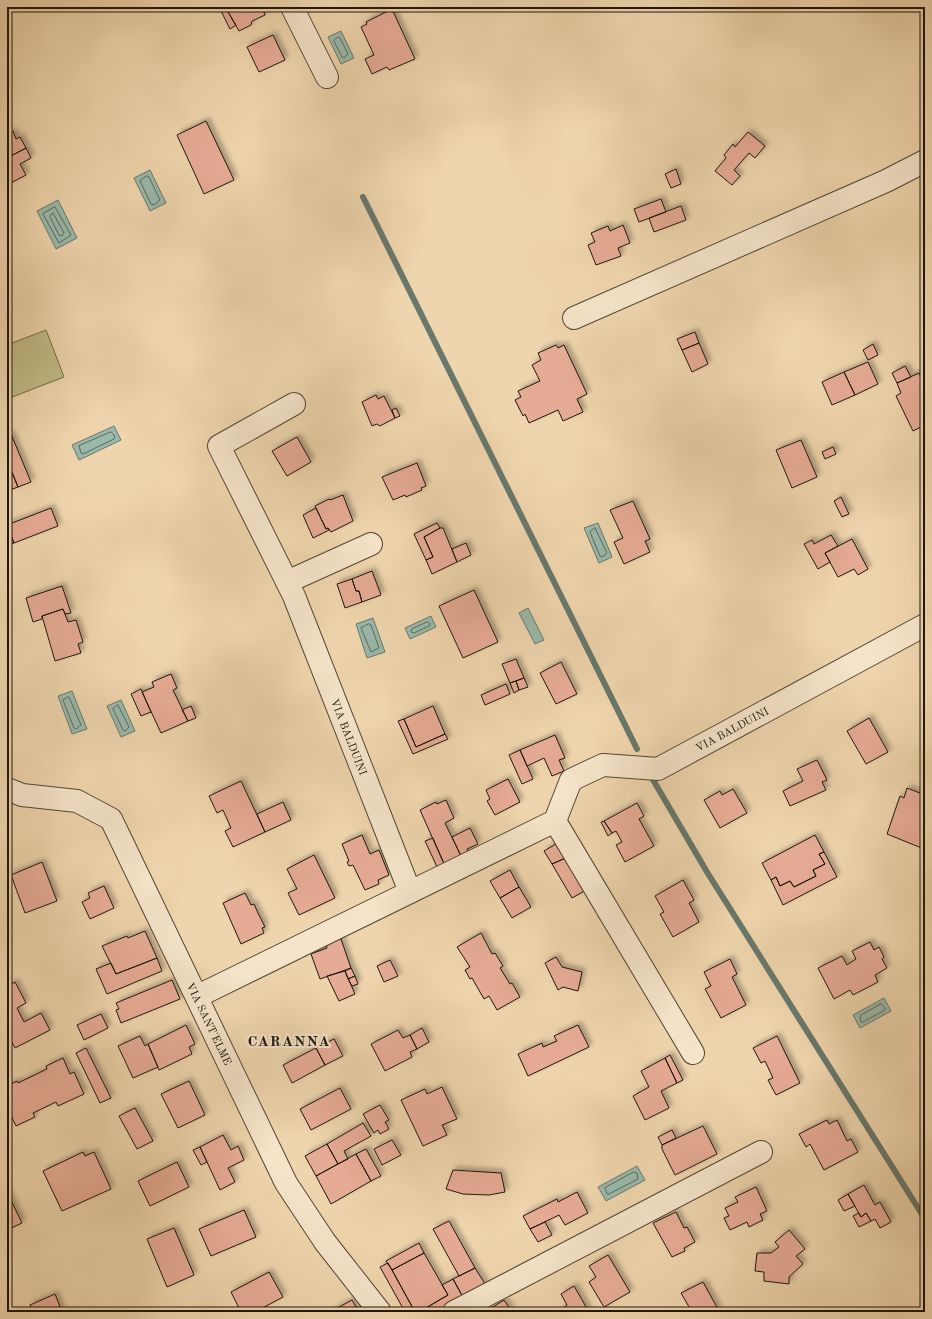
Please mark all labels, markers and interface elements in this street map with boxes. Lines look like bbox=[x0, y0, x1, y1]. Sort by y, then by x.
street label: VIA BALDUINI bbox=[328, 698, 368, 777]
street label: VIA BALDUINI bbox=[694, 706, 771, 755]
street label: VIA SANT'ELME bbox=[184, 981, 232, 1067]
district label: CARANNA bbox=[247, 1035, 331, 1050]

